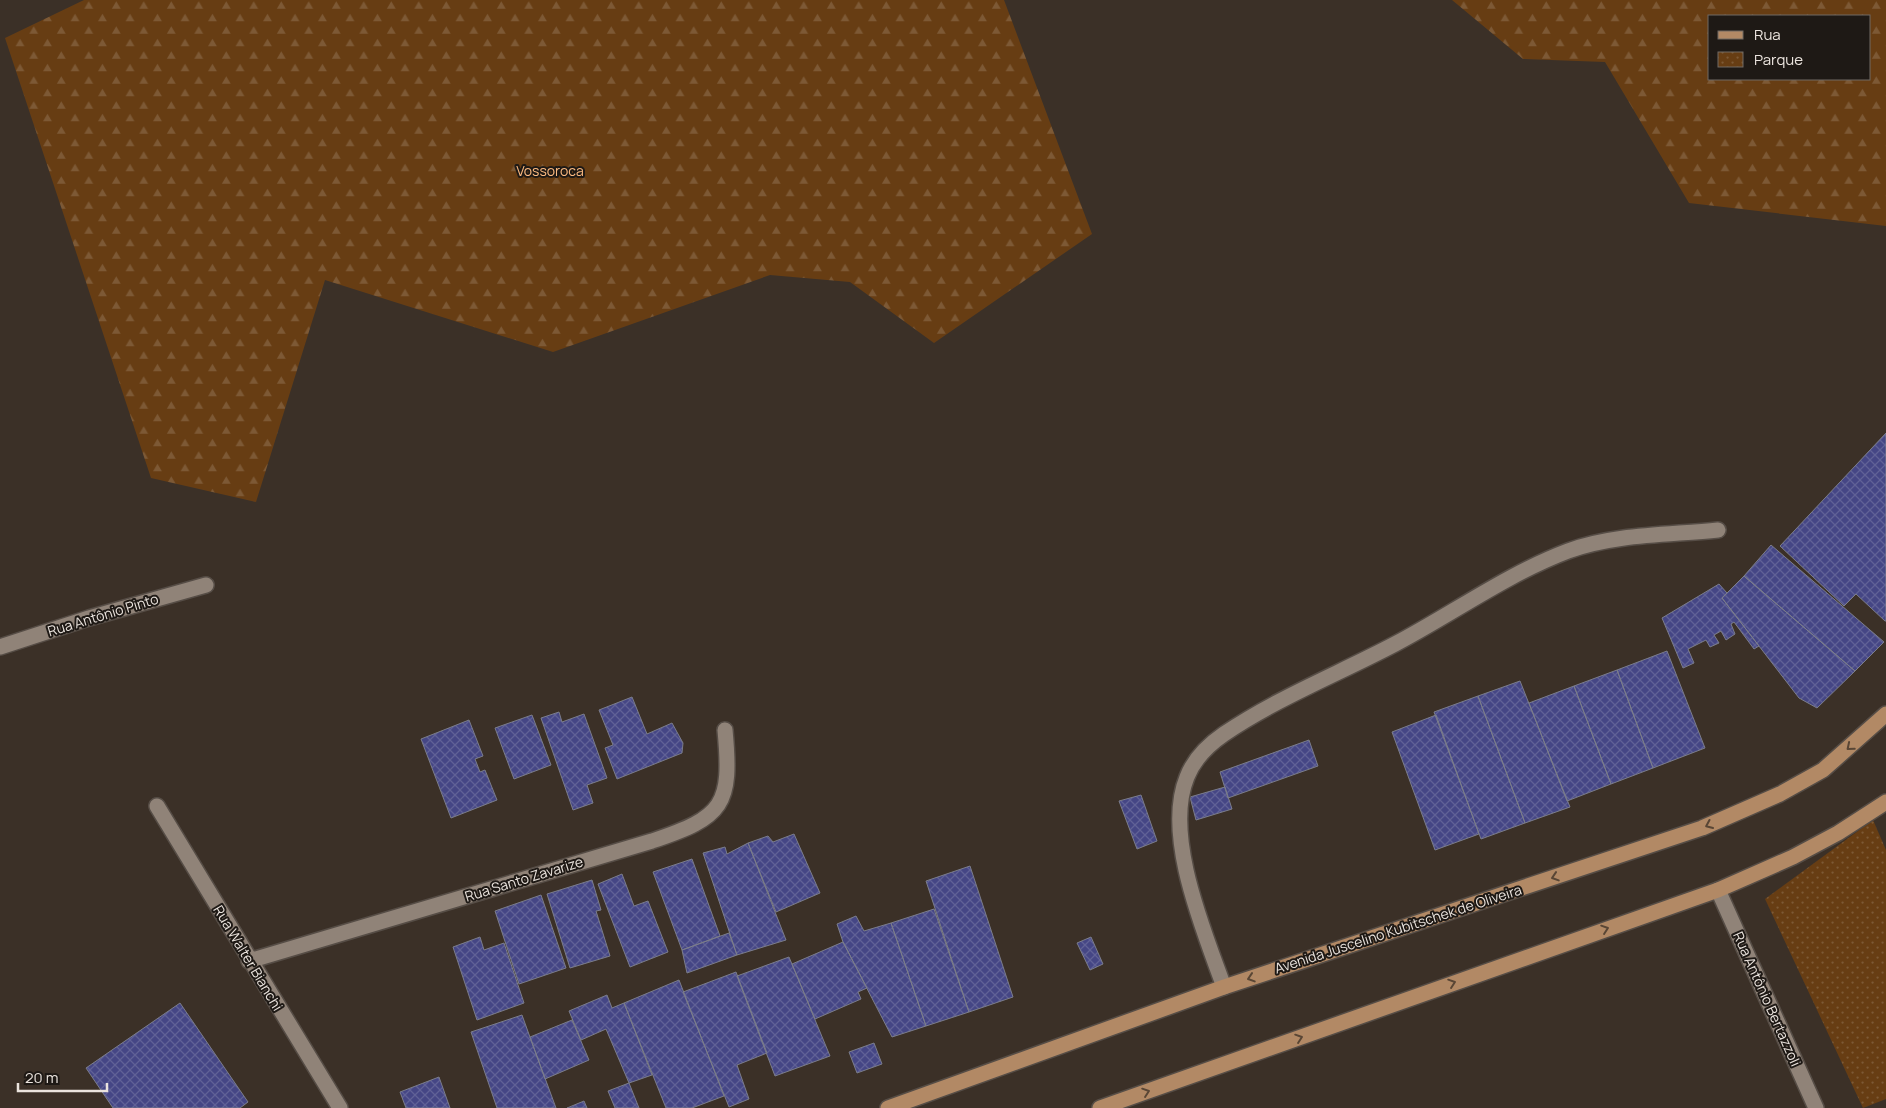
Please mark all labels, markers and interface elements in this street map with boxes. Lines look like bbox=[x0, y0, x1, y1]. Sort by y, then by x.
legend bbox=[1708, 15, 1871, 80]
text: Rua bbox=[1754, 24, 1781, 45]
text: Parque bbox=[1754, 49, 1803, 70]
park label: Vossoroca bbox=[516, 161, 584, 180]
street label: Rua Antônio Pinto bbox=[45, 589, 161, 640]
one-way arrow bbox=[1847, 741, 1856, 750]
one-way arrow bbox=[1705, 819, 1714, 830]
street label: Rua Santo Zavarize bbox=[462, 851, 585, 906]
one-way arrow bbox=[1551, 871, 1560, 881]
street label: Avenida Juscelino Kubitschek de Oliveira bbox=[1272, 880, 1524, 978]
street label: Rua Walter Bianchi bbox=[209, 901, 287, 1014]
one-way arrow bbox=[1601, 925, 1609, 935]
street label: Rua Antônio Bertazzoli bbox=[1729, 928, 1806, 1069]
one-way arrow bbox=[1248, 972, 1256, 982]
one-way arrow bbox=[1447, 979, 1456, 989]
one-way arrow bbox=[1294, 1034, 1303, 1044]
scale bar bbox=[18, 1060, 106, 1092]
text: 20 m bbox=[25, 1067, 58, 1088]
one-way arrow bbox=[1141, 1088, 1149, 1098]

